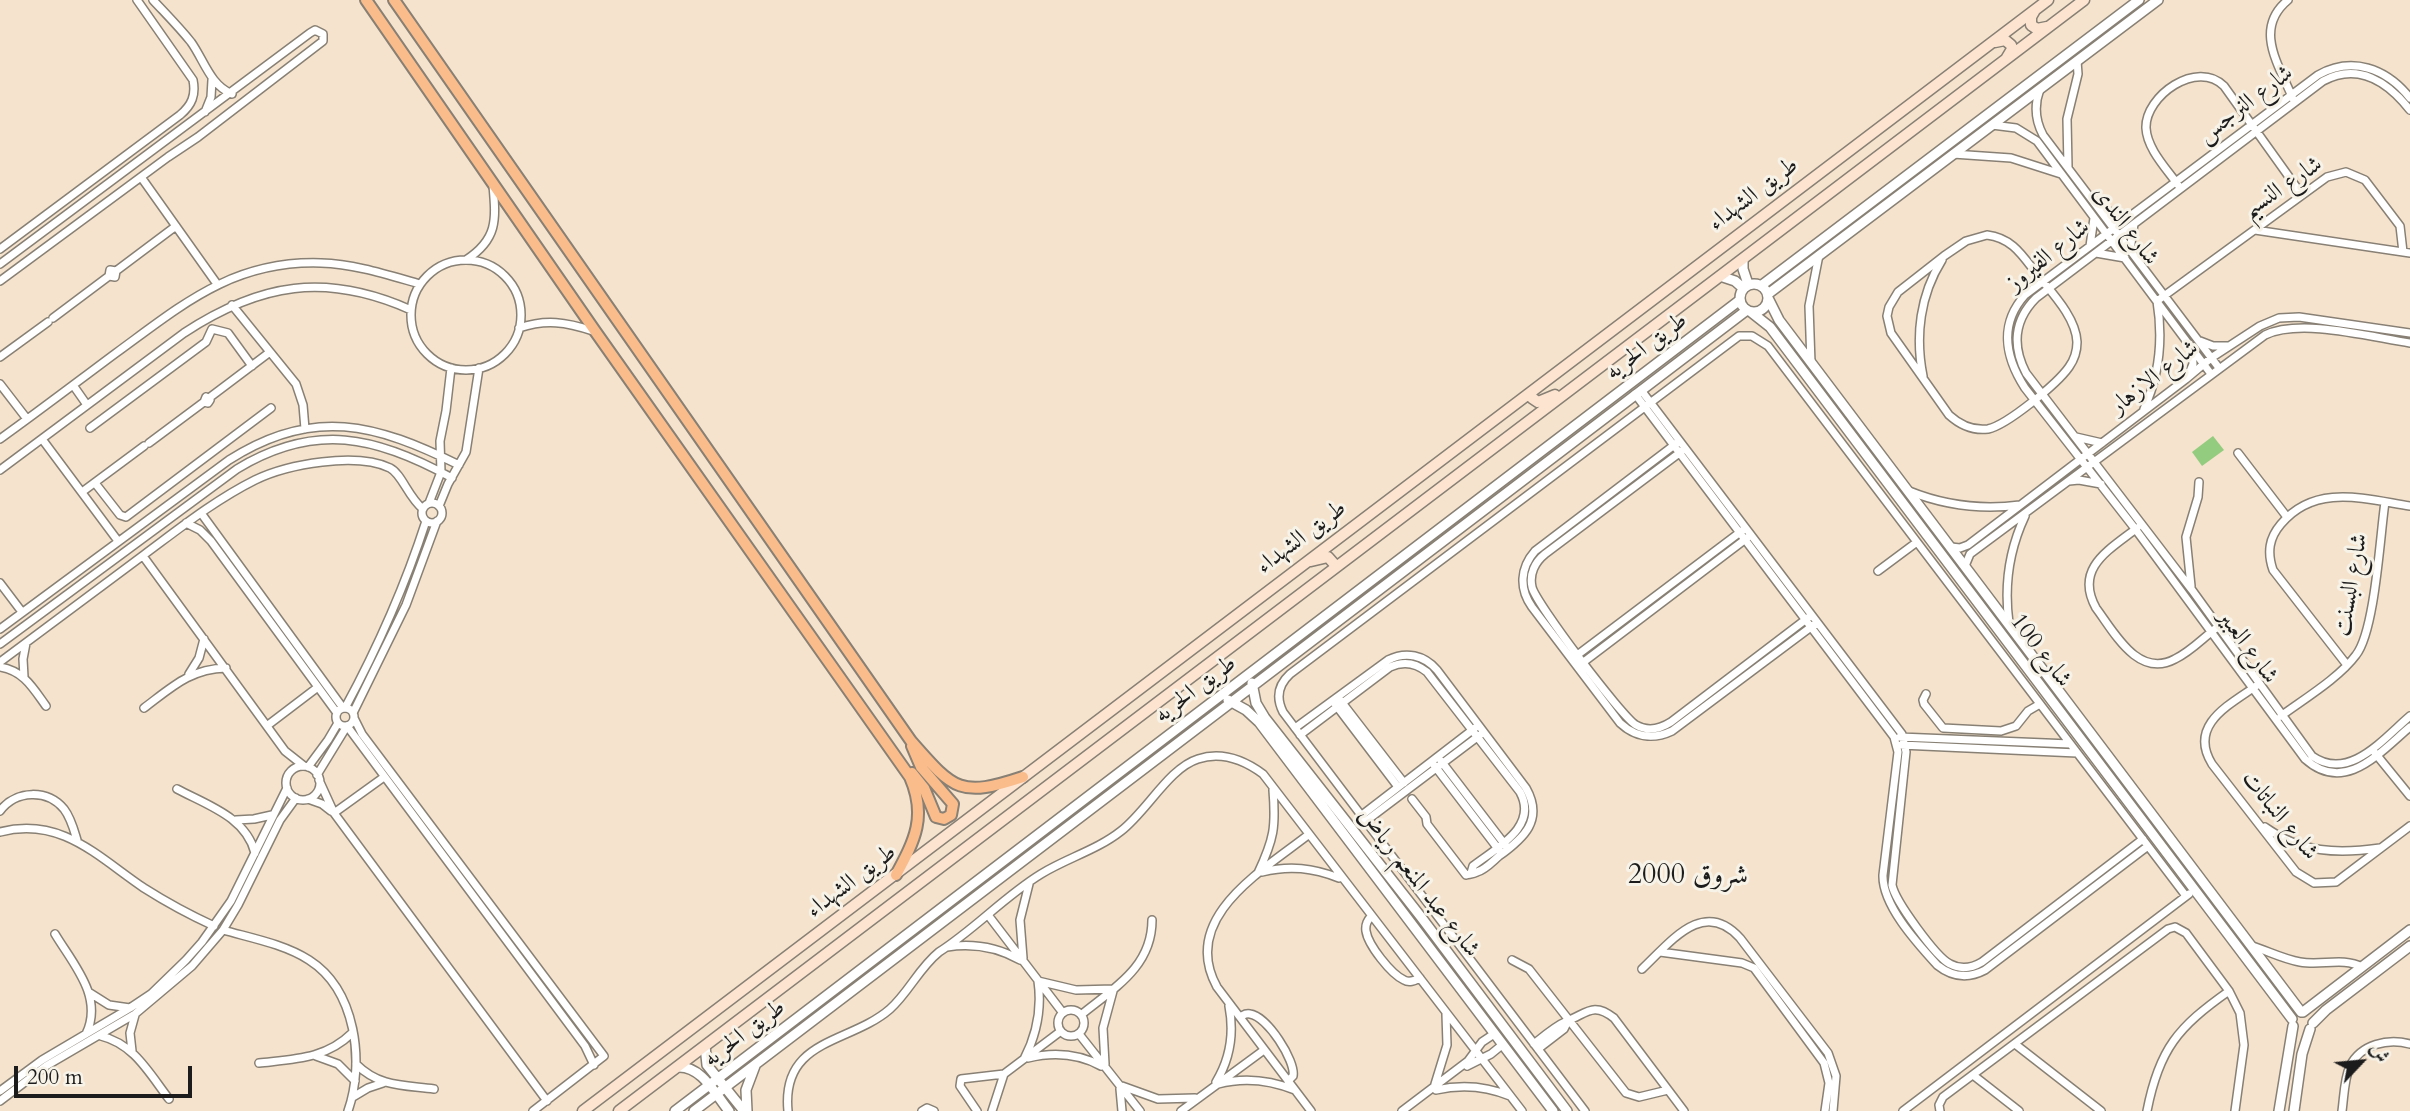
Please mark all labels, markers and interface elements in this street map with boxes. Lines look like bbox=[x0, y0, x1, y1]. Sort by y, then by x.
street label: شارع النرجس bbox=[2192, 60, 2300, 150]
street label: شارع النسيم bbox=[2237, 151, 2329, 225]
street label: طريق الشهداء bbox=[1703, 152, 1805, 238]
street label: شارع الندى bbox=[2086, 180, 2164, 272]
street label: شارع الفيروز bbox=[2001, 214, 2097, 298]
street label: طريق الحريه bbox=[1600, 307, 1694, 387]
street label: شارع الازهار bbox=[2105, 335, 2205, 421]
street label: طريق الشهداء bbox=[1251, 495, 1353, 581]
street label: شارع البسنت bbox=[2329, 531, 2375, 639]
street label: شارع العبير bbox=[2210, 604, 2284, 690]
street label: شارع 100 bbox=[2003, 608, 2077, 694]
street label: طريق الحريه bbox=[1149, 650, 1243, 730]
street label: شارع النباتات bbox=[2234, 765, 2324, 867]
street label: شارع عبد المنعم رياض bbox=[1351, 802, 1485, 964]
street label: طريق الشهداء bbox=[801, 839, 903, 925]
district label: شروق 2000 bbox=[1628, 860, 1748, 894]
street label: طريق الحريه bbox=[698, 994, 792, 1074]
north arrow bbox=[2326, 1027, 2396, 1097]
text: ش bbox=[2364, 1039, 2396, 1067]
scale bar bbox=[18, 1052, 196, 1096]
text: 200 m bbox=[27, 1063, 83, 1092]

